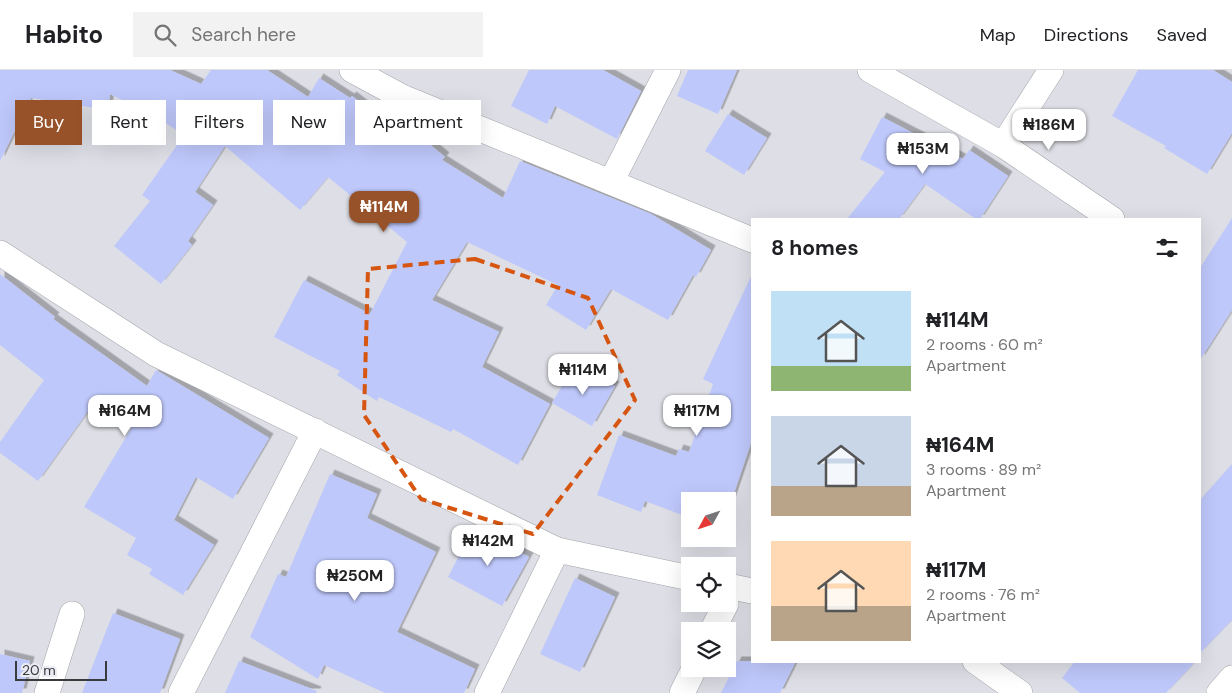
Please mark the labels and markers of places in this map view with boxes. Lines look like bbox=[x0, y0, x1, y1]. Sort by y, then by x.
pin: ₦186M bbox=[1014, 108, 1084, 151]
pin: ₦153M bbox=[888, 132, 958, 175]
pin: ₦114M bbox=[349, 190, 419, 233]
pin: ₦114M bbox=[548, 354, 618, 396]
pin: ₦164M bbox=[90, 394, 160, 437]
pin: ₦117M bbox=[662, 394, 732, 437]
pin: ₦142M bbox=[453, 524, 523, 567]
pin: ₦250M bbox=[320, 560, 390, 602]

